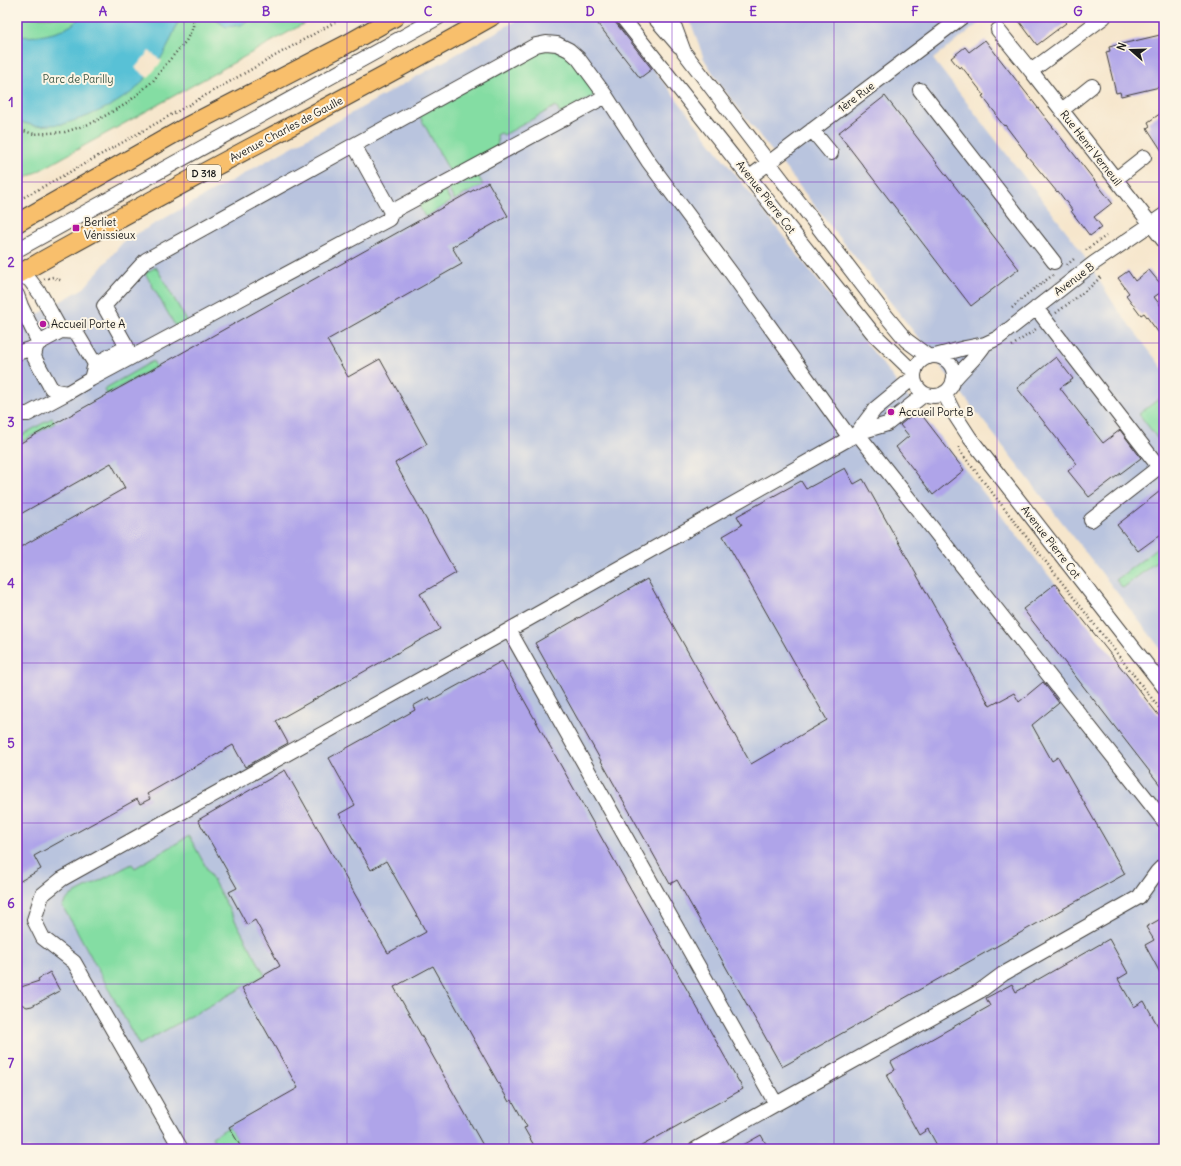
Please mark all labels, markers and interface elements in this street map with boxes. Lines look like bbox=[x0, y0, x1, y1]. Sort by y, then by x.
text: A bbox=[99, 3, 108, 20]
text: B bbox=[262, 3, 271, 20]
text: C bbox=[424, 3, 433, 20]
text: D bbox=[585, 3, 595, 20]
text: E bbox=[749, 3, 757, 20]
text: F bbox=[911, 3, 919, 20]
text: G bbox=[1073, 3, 1083, 20]
north arrow bbox=[1111, 30, 1151, 70]
text: N bbox=[1114, 41, 1129, 53]
park label: Parc de Parilly bbox=[43, 72, 113, 86]
street label: 1ère Rue bbox=[835, 79, 877, 115]
street label: Avenue Charles de Gaulle bbox=[227, 93, 345, 165]
text: 1 bbox=[8, 94, 14, 111]
street label: Rue Henri Verneuil bbox=[1057, 107, 1125, 189]
street label: Avenue Pierre Cot bbox=[733, 158, 799, 236]
road number: D 318 bbox=[187, 165, 221, 181]
place label: Berliet Vénissieux bbox=[84, 215, 136, 242]
marker: Berliet Vénissieux bbox=[71, 223, 81, 233]
text: 2 bbox=[7, 254, 15, 271]
street label: Avenue B bbox=[1051, 259, 1097, 299]
place label: Accueil Porte A bbox=[51, 317, 125, 331]
marker: Accueil Porte A bbox=[38, 319, 48, 329]
place label: Accueil Porte B bbox=[899, 405, 973, 419]
marker: Accueil Porte B bbox=[886, 407, 896, 417]
text: 3 bbox=[7, 414, 15, 431]
street label: Avenue Pierre Cot bbox=[1018, 503, 1084, 581]
text: 4 bbox=[7, 575, 15, 592]
text: 5 bbox=[7, 735, 15, 752]
text: 6 bbox=[7, 895, 15, 912]
text: 7 bbox=[8, 1055, 15, 1072]

